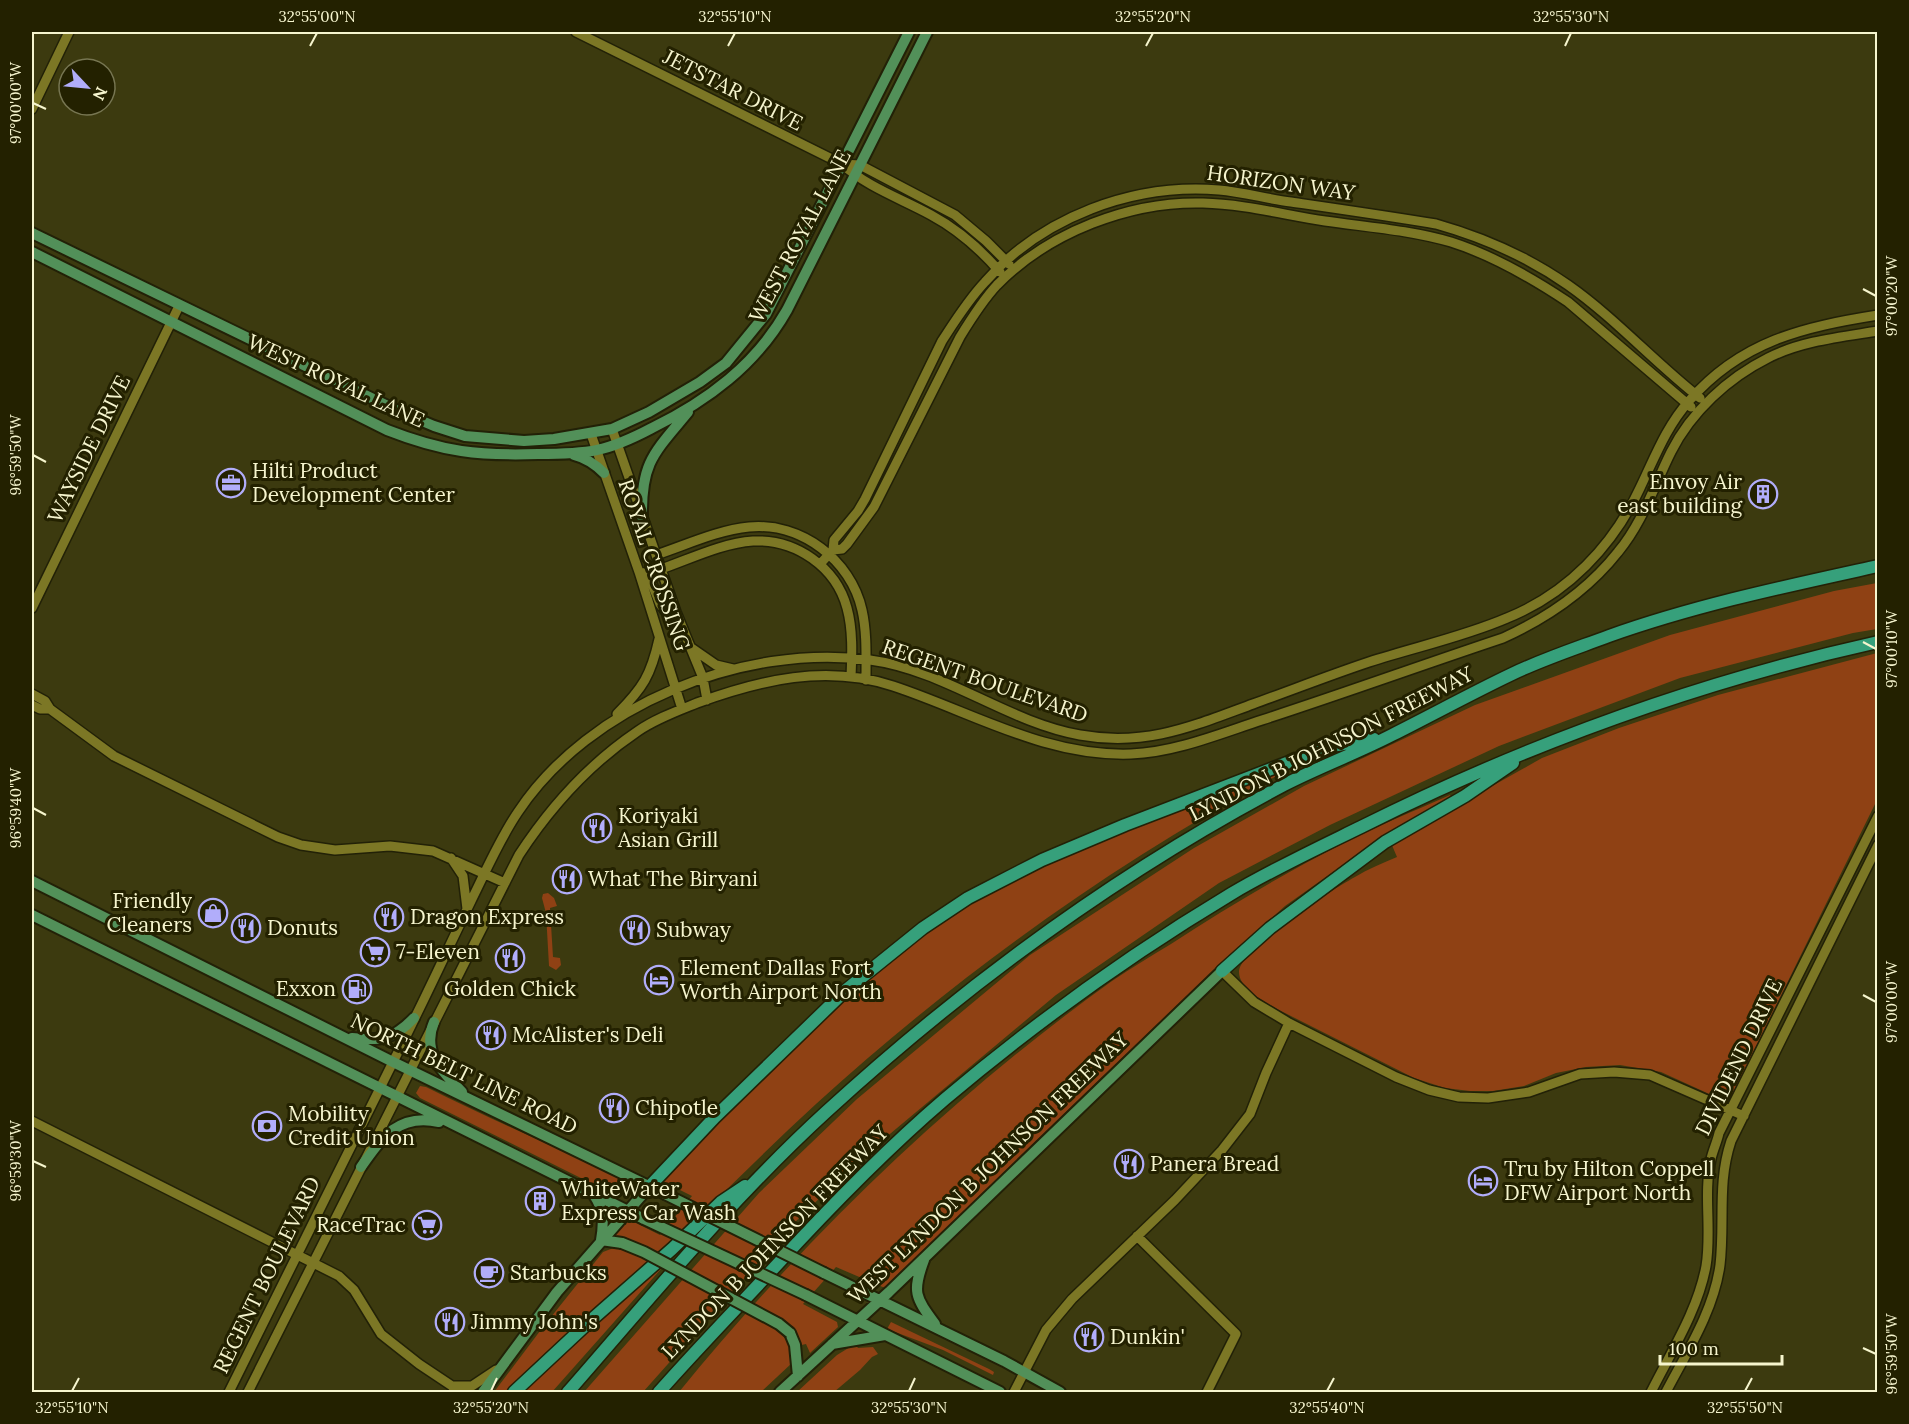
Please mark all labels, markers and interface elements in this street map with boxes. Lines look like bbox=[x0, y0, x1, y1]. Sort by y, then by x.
text: 32°55'00"N bbox=[278, 7, 356, 26]
text: 32°55'10"N bbox=[698, 7, 772, 26]
text: 32°55'20"N bbox=[1115, 7, 1191, 26]
text: 32°55'30"N bbox=[1533, 7, 1609, 26]
street label: JETSTAR DRIVE bbox=[658, 42, 808, 136]
north arrow bbox=[57, 57, 117, 117]
text: 97°00'00"W bbox=[6, 61, 25, 144]
text: N bbox=[89, 84, 112, 104]
street label: WEST ROYAL LANE bbox=[742, 144, 857, 327]
street label: HORIZON WAY bbox=[1205, 159, 1358, 206]
text: 97°00'20"W bbox=[1882, 255, 1901, 336]
street label: WEST ROYAL LANE bbox=[243, 328, 429, 433]
street label: WAYSIDE DRIVE bbox=[41, 370, 136, 527]
text: 96°59'50"W bbox=[6, 413, 25, 496]
place label: Hilti Product Development Center bbox=[252, 457, 455, 508]
office icon: Hilti Product Development Center bbox=[215, 467, 247, 499]
place label: Envoy Air east building bbox=[1617, 468, 1742, 519]
street label: ROYAL CROSSING bbox=[612, 475, 697, 654]
building icon: Envoy Air east building bbox=[1747, 478, 1779, 510]
text: 97°00'10"W bbox=[1882, 609, 1901, 688]
street label: REGENT BOULEVARD bbox=[879, 633, 1092, 728]
street label: LYNDON B JOHNSON FREEWAY bbox=[1184, 660, 1478, 827]
text: 96°59'40"W bbox=[6, 767, 25, 848]
place label: Koriyaki Asian Grill bbox=[617, 802, 718, 853]
restaurant icon: Koriyaki Asian Grill bbox=[581, 812, 613, 844]
restaurant icon: What The Biryani bbox=[551, 863, 583, 895]
place label: What The Biryani bbox=[588, 865, 758, 892]
place label: Friendly Cleaners bbox=[106, 887, 192, 938]
shop icon: Friendly Cleaners bbox=[197, 897, 229, 929]
restaurant icon: Dragon Express bbox=[373, 901, 405, 933]
place label: Dragon Express bbox=[410, 903, 564, 930]
restaurant icon: Donuts bbox=[230, 912, 262, 944]
place label: Donuts bbox=[267, 914, 338, 941]
restaurant icon: Subway bbox=[619, 914, 651, 946]
place label: Subway bbox=[656, 916, 731, 943]
supermarket icon: 7-Eleven bbox=[359, 936, 391, 968]
place label: 7-Eleven bbox=[396, 938, 480, 965]
restaurant icon: Golden Chick bbox=[494, 942, 526, 974]
place label: Element Dallas Fort Worth Airport North bbox=[680, 954, 882, 1005]
text: 97°00'00"W bbox=[1882, 960, 1901, 1043]
hotel icon: Element Dallas Fort Worth Airport North bbox=[643, 964, 675, 996]
fuel station icon: Exxon bbox=[341, 973, 373, 1005]
street label: DIVIDEND DRIVE bbox=[1689, 974, 1788, 1140]
place label: Exxon bbox=[276, 975, 336, 1002]
place label: Golden Chick bbox=[444, 975, 577, 1002]
street label: NORTH BELT LINE ROAD bbox=[346, 1007, 582, 1140]
restaurant icon: McAlister's Deli bbox=[475, 1019, 507, 1051]
place label: McAlister's Deli bbox=[512, 1021, 664, 1048]
street label: WEST LYNDON B JOHNSON FREEWAY bbox=[842, 1026, 1134, 1309]
restaurant icon: Chipotle bbox=[598, 1092, 630, 1124]
place label: Chipotle bbox=[635, 1094, 718, 1121]
place label: Mobility Credit Union bbox=[288, 1100, 415, 1151]
bank icon: Mobility Credit Union bbox=[251, 1110, 283, 1142]
street label: LYNDON B JOHNSON FREEWAY bbox=[655, 1118, 894, 1364]
text: 96°59'30"W bbox=[6, 1119, 25, 1202]
restaurant icon: Panera Bread bbox=[1113, 1148, 1145, 1180]
place label: Panera Bread bbox=[1150, 1150, 1279, 1177]
place label: Tru by Hilton Coppell DFW Airport North bbox=[1504, 1155, 1714, 1206]
hotel icon: Tru by Hilton Coppell DFW Airport North bbox=[1467, 1165, 1499, 1197]
street label: REGENT BOULEVARD bbox=[207, 1172, 326, 1378]
place label: WhiteWater Express Car Wash bbox=[561, 1175, 736, 1226]
building icon: WhiteWater Express Car Wash bbox=[524, 1185, 556, 1217]
supermarket icon: RaceTrac bbox=[411, 1209, 443, 1241]
place label: RaceTrac bbox=[316, 1211, 406, 1238]
cafe icon: Starbucks bbox=[473, 1257, 505, 1289]
place label: Starbucks bbox=[510, 1259, 607, 1286]
restaurant icon: Jimmy John's bbox=[434, 1306, 466, 1338]
place label: Jimmy John's bbox=[470, 1308, 598, 1335]
text: 96°59'50"W bbox=[1882, 1312, 1901, 1395]
restaurant icon: Dunkin' bbox=[1073, 1321, 1105, 1353]
place label: Dunkin' bbox=[1110, 1323, 1185, 1350]
scale bar bbox=[1660, 1328, 1782, 1366]
text: 100 m bbox=[1669, 1337, 1719, 1360]
text: 32°55'10"N bbox=[35, 1398, 109, 1417]
text: 32°55'20"N bbox=[453, 1398, 529, 1417]
text: 32°55'30"N bbox=[871, 1398, 947, 1417]
text: 32°55'40"N bbox=[1289, 1398, 1365, 1417]
text: 32°55'50"N bbox=[1707, 1398, 1783, 1417]

